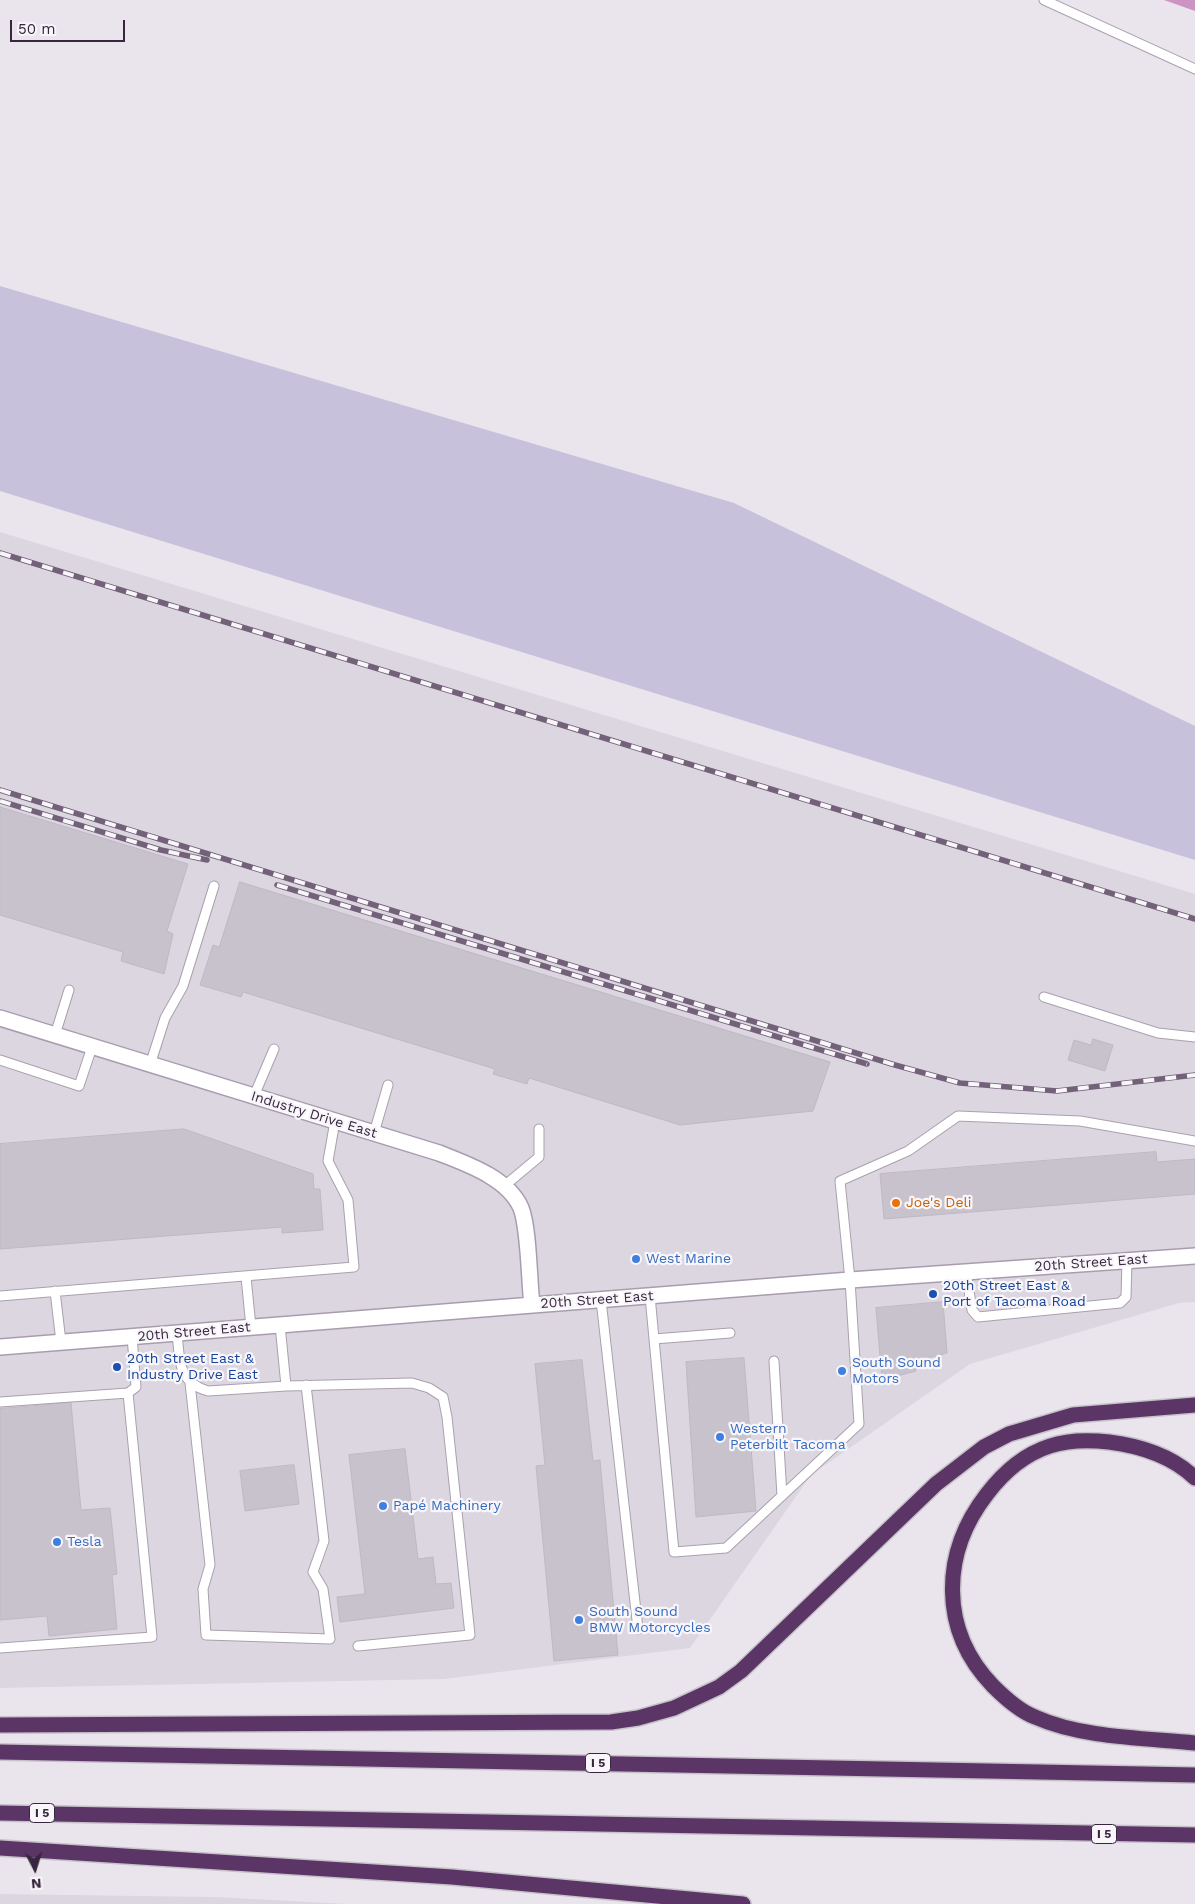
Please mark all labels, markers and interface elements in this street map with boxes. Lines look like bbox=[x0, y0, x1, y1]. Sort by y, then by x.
scale bar bbox=[12, 10, 128, 42]
text: 50 m bbox=[18, 20, 55, 38]
street label: Industry Drive East bbox=[249, 1088, 379, 1142]
place label: Joe's Deli bbox=[906, 1195, 972, 1211]
marker: Joe's Deli bbox=[890, 1197, 902, 1209]
place label: West Marine bbox=[646, 1251, 731, 1267]
street label: 20th Street East bbox=[1034, 1251, 1148, 1275]
marker: West Marine bbox=[630, 1253, 642, 1265]
place label: 20th Street East & Port of Tacoma Road bbox=[943, 1278, 1086, 1310]
street label: 20th Street East bbox=[540, 1288, 654, 1312]
marker: 20th Street East & Port of Tacoma Road bbox=[927, 1288, 939, 1300]
street label: 20th Street East bbox=[137, 1319, 251, 1345]
place label: 20th Street East & Industry Drive East bbox=[127, 1351, 258, 1384]
place label: South Sound Motors bbox=[852, 1355, 941, 1388]
marker: 20th Street East & Industry Drive East bbox=[111, 1361, 123, 1373]
marker: South Sound Motors bbox=[836, 1365, 848, 1377]
place label: Western Peterbilt Tacoma bbox=[730, 1421, 846, 1454]
marker: Western Peterbilt Tacoma bbox=[714, 1431, 726, 1443]
place label: Papé Machinery bbox=[393, 1498, 501, 1514]
marker: Papé Machinery bbox=[377, 1500, 389, 1512]
place label: Tesla bbox=[67, 1534, 102, 1550]
marker: Tesla bbox=[51, 1536, 63, 1548]
place label: South Sound BMW Motorcycles bbox=[589, 1604, 711, 1636]
marker: South Sound BMW Motorcycles bbox=[573, 1614, 585, 1626]
road number: I 5 bbox=[586, 1754, 610, 1772]
road number: I 5 bbox=[30, 1804, 54, 1822]
road number: I 5 bbox=[1092, 1825, 1116, 1844]
north arrow bbox=[10, 1844, 60, 1894]
text: N bbox=[30, 1876, 42, 1892]

